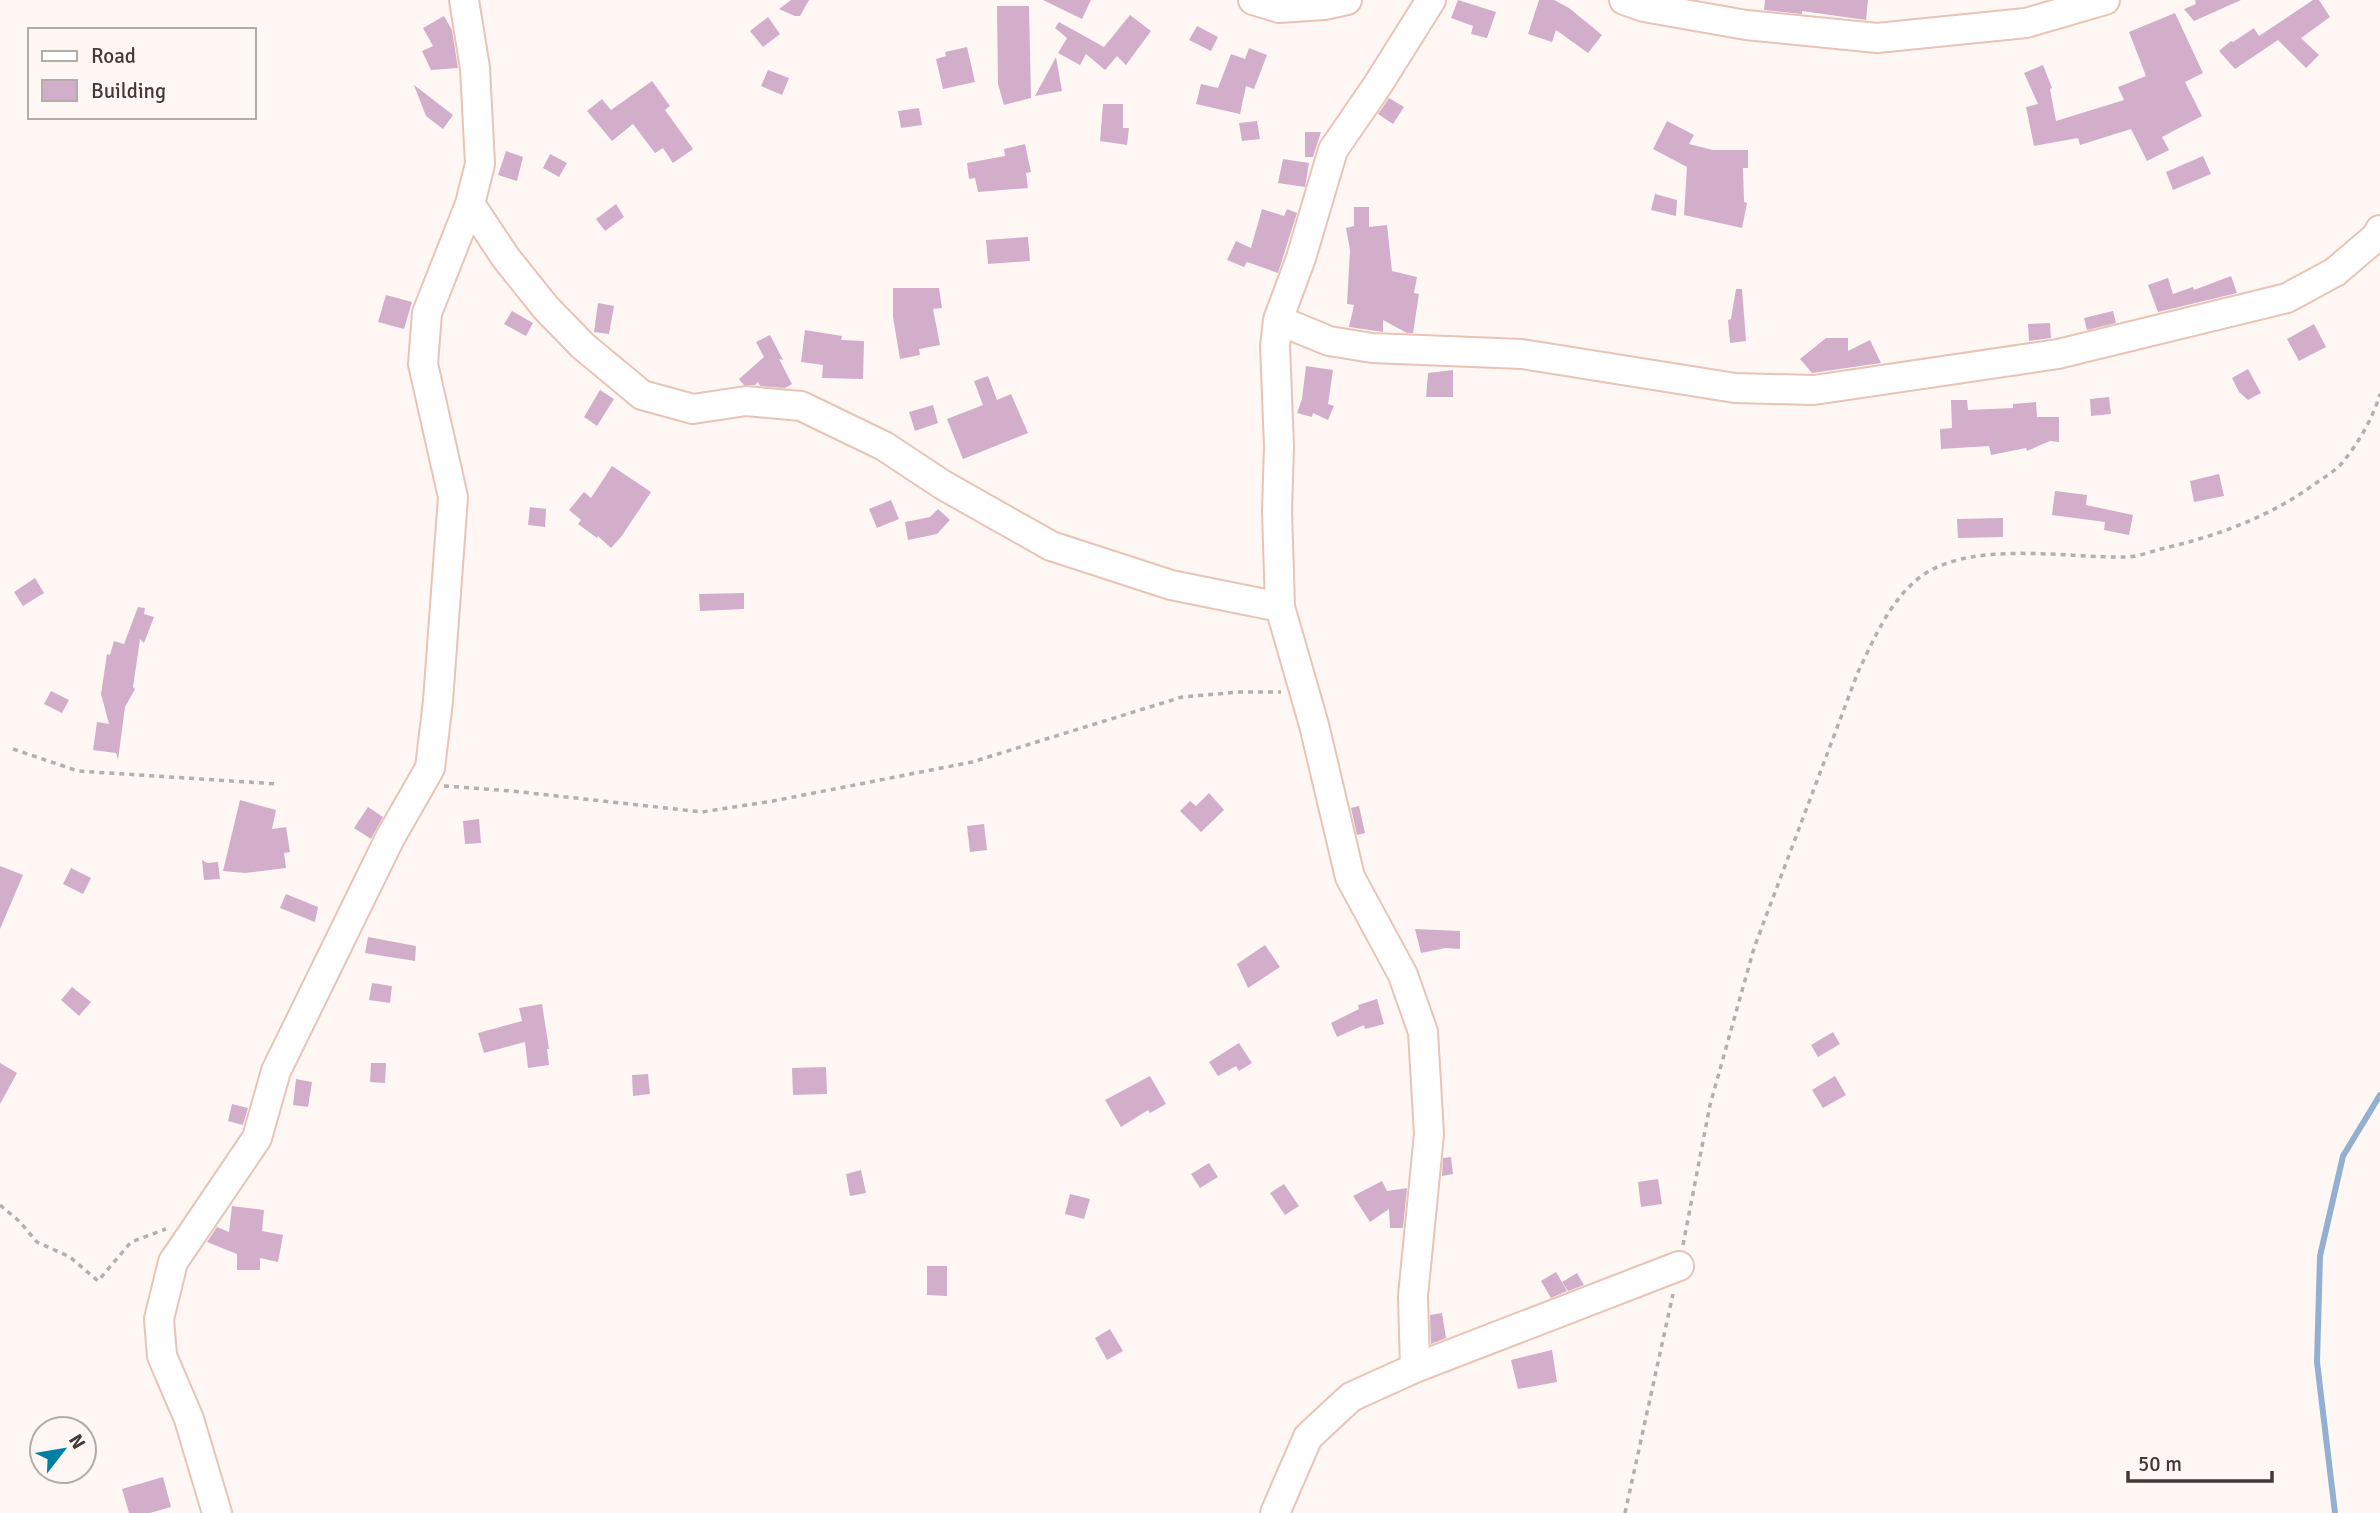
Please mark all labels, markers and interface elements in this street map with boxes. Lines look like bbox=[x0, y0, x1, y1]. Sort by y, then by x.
legend bbox=[28, 28, 256, 119]
text: Road bbox=[91, 43, 136, 69]
text: Building bbox=[91, 78, 166, 104]
north arrow bbox=[28, 1415, 98, 1485]
text: N bbox=[63, 1430, 90, 1454]
scale bar bbox=[2128, 1440, 2272, 1484]
text: 50 m bbox=[2138, 1451, 2182, 1477]

